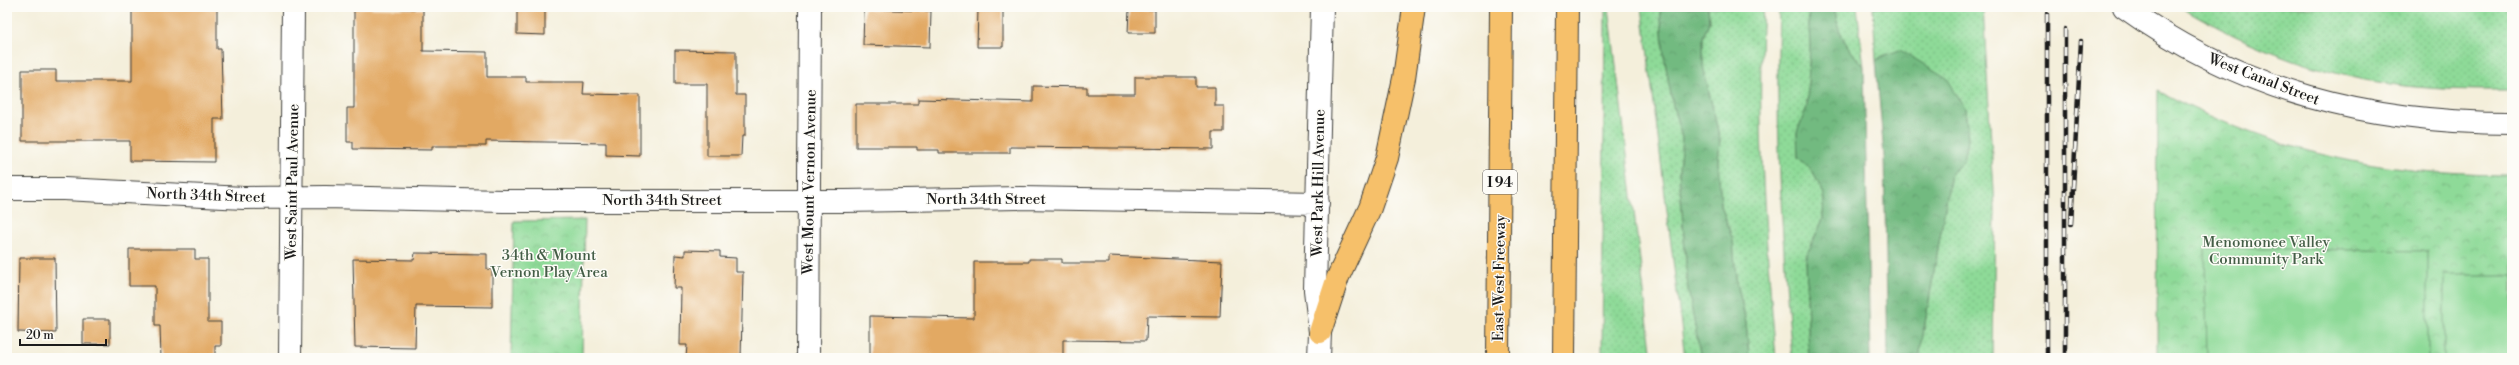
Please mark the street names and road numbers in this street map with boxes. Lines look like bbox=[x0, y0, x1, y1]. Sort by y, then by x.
street label: West Canal Street bbox=[2204, 49, 2323, 110]
street label: West Mount Vernon Avenue bbox=[798, 89, 821, 276]
street label: West Saint Paul Avenue bbox=[282, 104, 303, 261]
street label: West Park Hill Avenue bbox=[1308, 109, 1329, 258]
road number: I 94 bbox=[1483, 170, 1517, 194]
street label: North 34th Street bbox=[146, 184, 267, 207]
street label: North 34th Street bbox=[926, 190, 1046, 209]
street label: North 34th Street bbox=[602, 191, 722, 210]
street label: East-West Freeway bbox=[1489, 214, 1510, 342]

